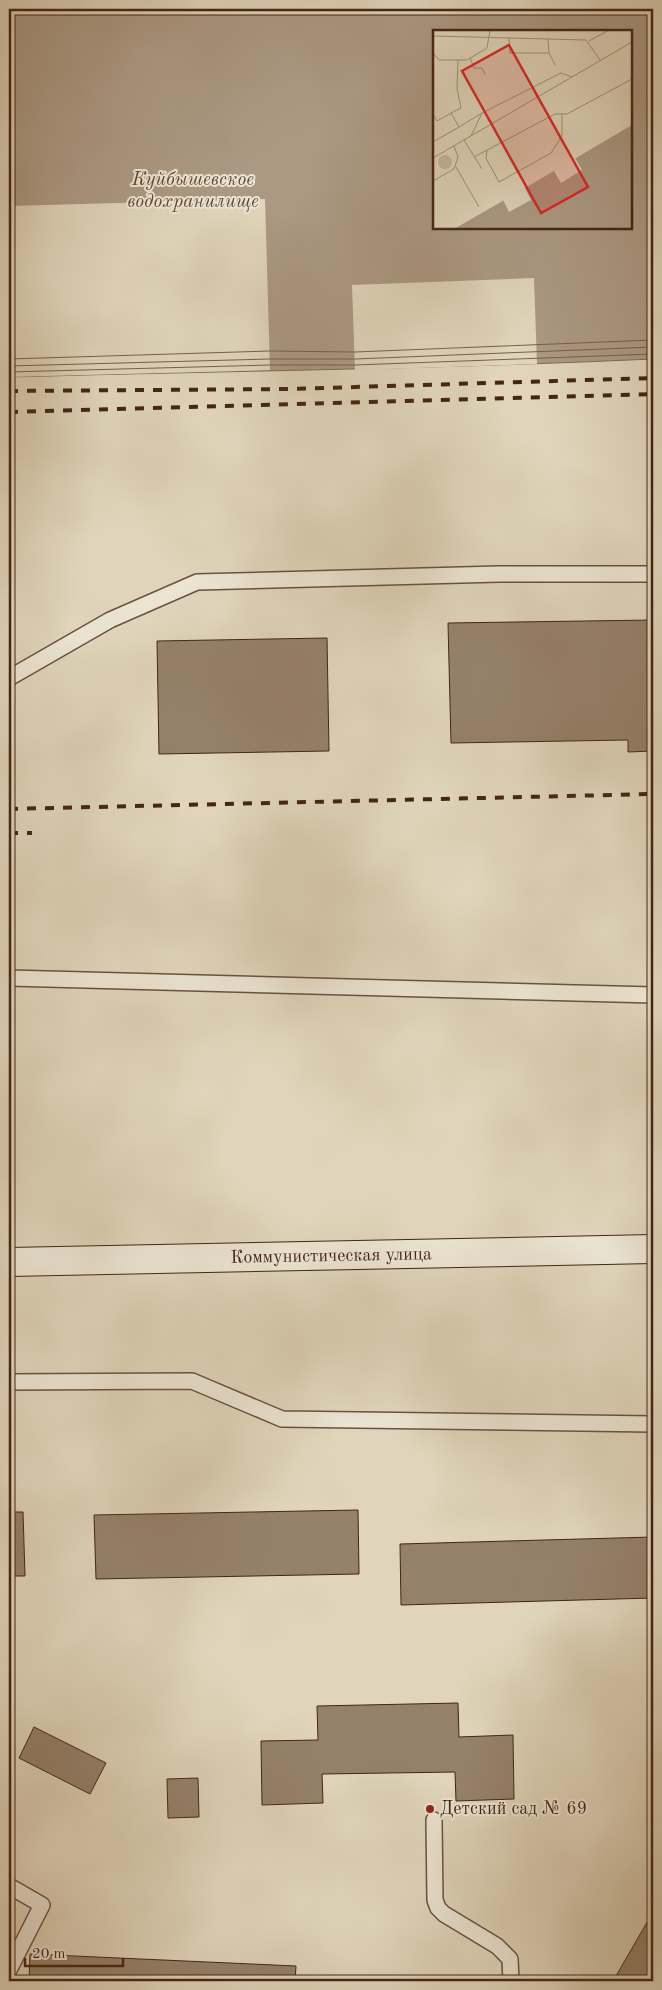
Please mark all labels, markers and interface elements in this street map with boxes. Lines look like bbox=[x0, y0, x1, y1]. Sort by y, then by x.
inset map bbox=[433, 30, 632, 229]
water label: Куйбышевское водохранилище bbox=[127, 170, 259, 212]
street label: Коммунистическая улица bbox=[230, 1245, 432, 1267]
place label: Детский сад № 69 bbox=[440, 1800, 587, 1818]
marker: Детский сад № 69 bbox=[424, 1803, 436, 1815]
scale bar bbox=[25, 1935, 122, 1967]
text: 20 m bbox=[32, 1947, 66, 1962]

